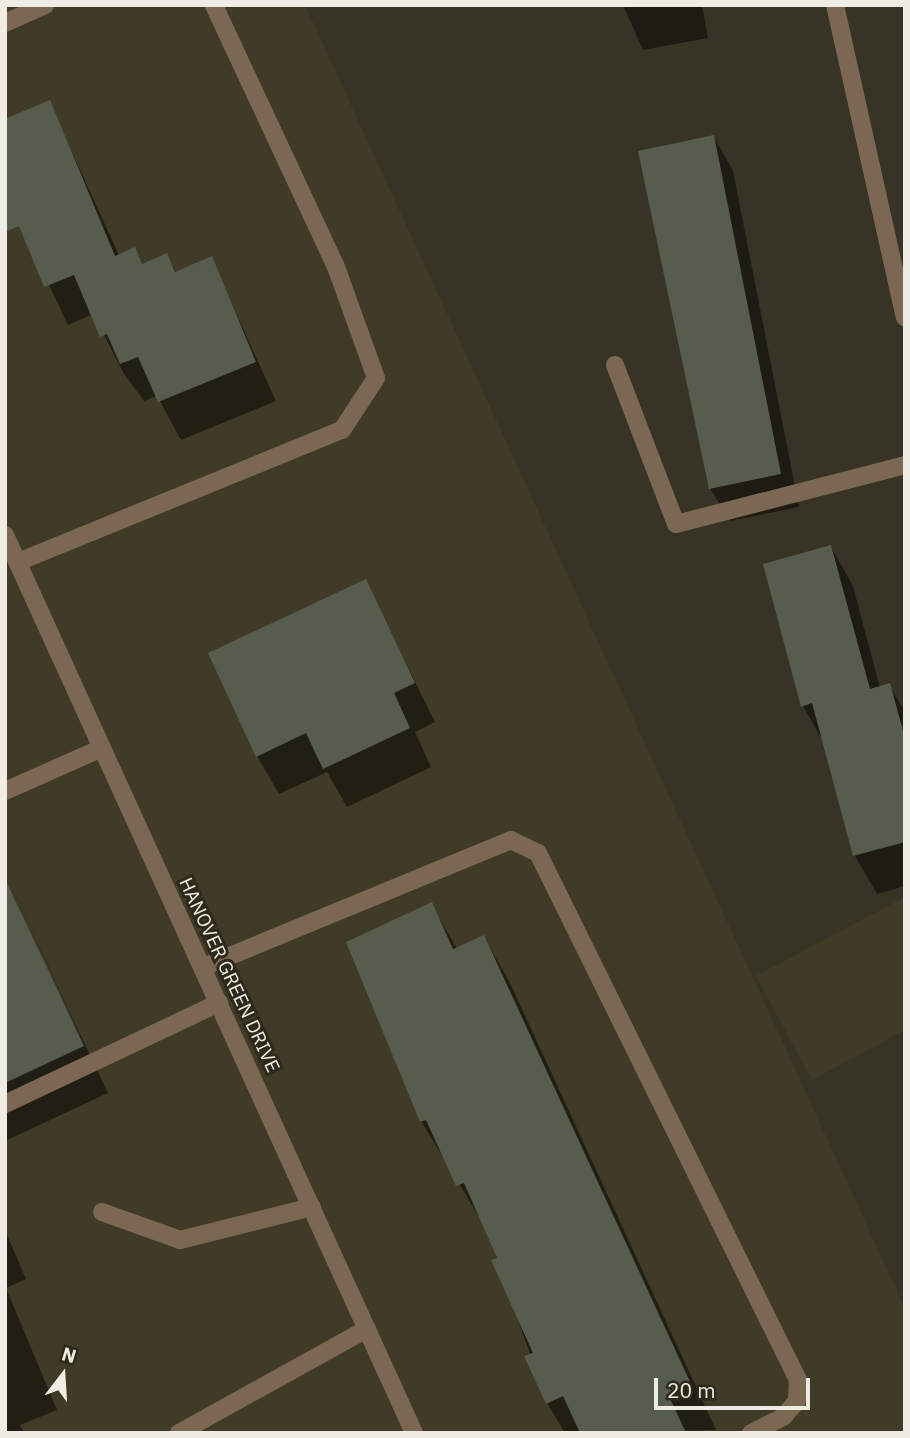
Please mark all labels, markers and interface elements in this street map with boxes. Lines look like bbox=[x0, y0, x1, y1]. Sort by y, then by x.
street label: HANOVER GREEN DRIVE bbox=[174, 874, 284, 1076]
north arrow bbox=[28, 1340, 98, 1410]
text: N bbox=[59, 1341, 79, 1368]
scale bar bbox=[658, 1364, 814, 1408]
text: 20 m bbox=[667, 1376, 716, 1404]

